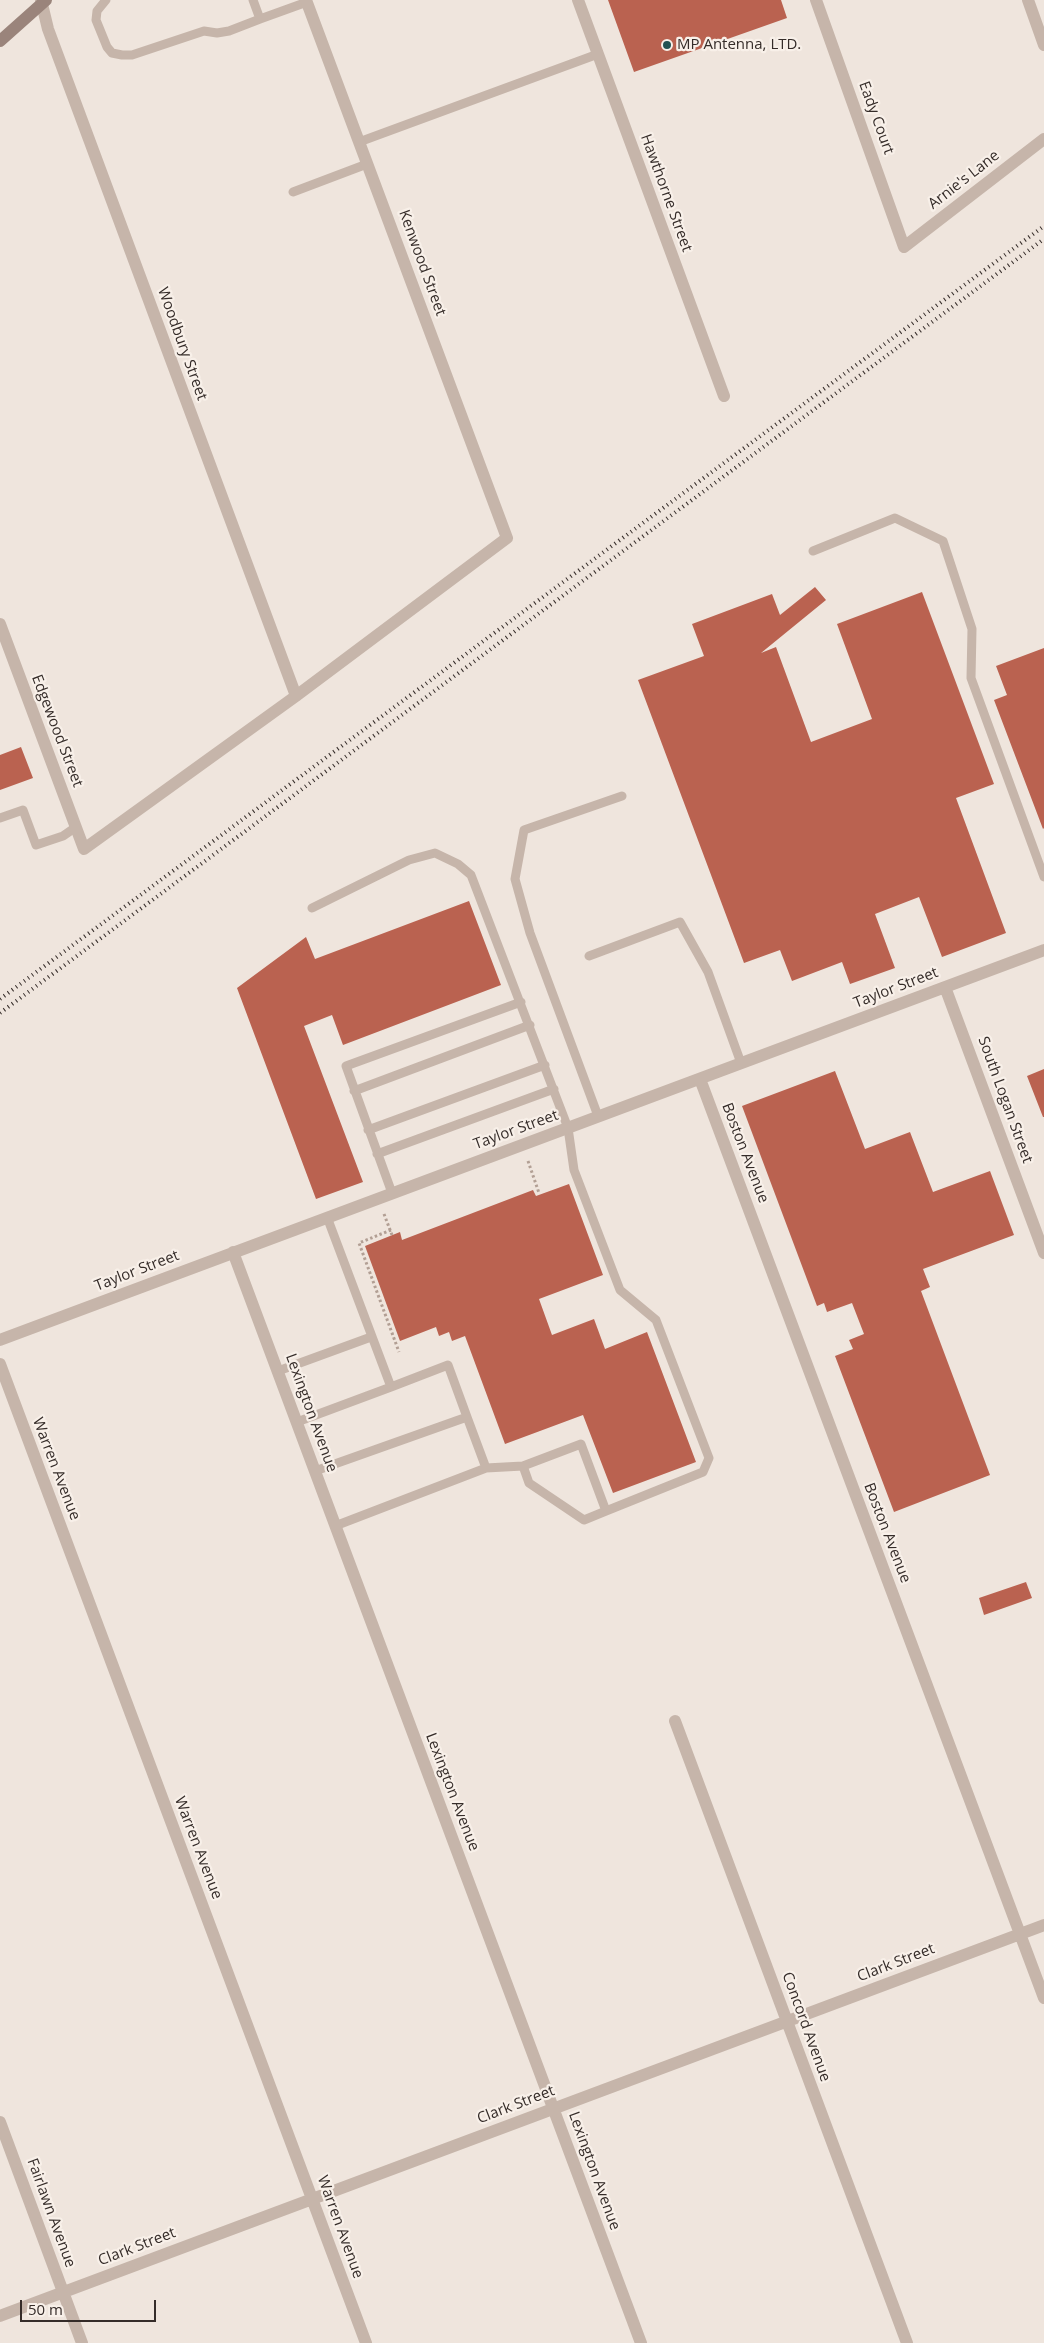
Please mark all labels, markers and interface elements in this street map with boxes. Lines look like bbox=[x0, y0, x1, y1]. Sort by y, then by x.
place label: MP Antenna, LTD. bbox=[677, 36, 801, 54]
marker: MP Antenna, LTD. bbox=[661, 39, 673, 51]
street label: Eady Court bbox=[854, 79, 898, 157]
street label: Hawthorne Street bbox=[636, 132, 696, 254]
street label: Arnie's Lane bbox=[925, 147, 1003, 213]
street label: Kenwood Street bbox=[394, 208, 450, 318]
street label: Woodbury Street bbox=[153, 285, 211, 403]
street label: Edgewood Street bbox=[27, 672, 87, 790]
street label: Taylor Street bbox=[851, 964, 941, 1012]
street label: South Logan Street bbox=[974, 1034, 1036, 1166]
street label: Boston Avenue bbox=[718, 1101, 772, 1205]
street label: Taylor Street bbox=[471, 1106, 561, 1154]
street label: Taylor Street bbox=[92, 1247, 182, 1295]
street label: Lexington Avenue bbox=[281, 1351, 341, 1475]
street label: Warren Avenue bbox=[28, 1415, 84, 1523]
street label: Boston Avenue bbox=[860, 1481, 914, 1585]
street label: Lexington Avenue bbox=[421, 1730, 483, 1854]
street label: Warren Avenue bbox=[170, 1794, 226, 1902]
street label: Clark Street bbox=[855, 1940, 937, 1986]
street label: Concord Avenue bbox=[778, 1970, 834, 2084]
street label: Clark Street bbox=[475, 2082, 557, 2128]
street label: Lexington Avenue bbox=[564, 2109, 624, 2233]
street label: Fairlawn Avenue bbox=[23, 2156, 79, 2270]
street label: Warren Avenue bbox=[313, 2173, 367, 2281]
street label: Clark Street bbox=[96, 2224, 178, 2270]
scale bar bbox=[22, 2290, 159, 2322]
text: 50 m bbox=[28, 2299, 63, 2319]

